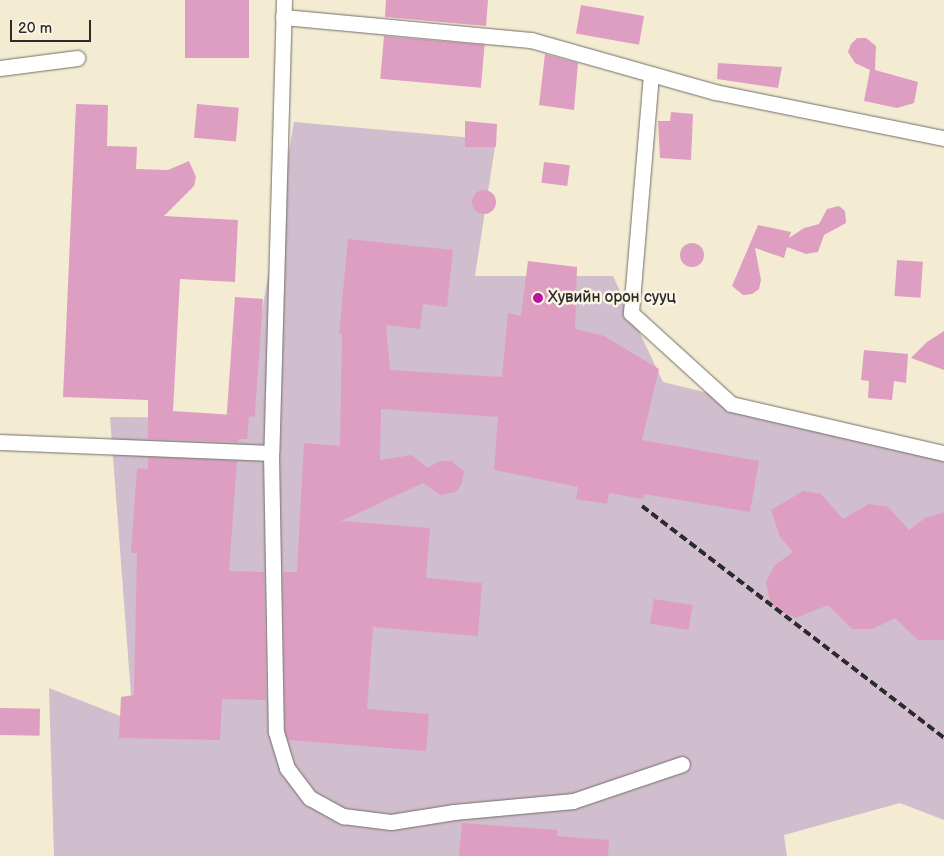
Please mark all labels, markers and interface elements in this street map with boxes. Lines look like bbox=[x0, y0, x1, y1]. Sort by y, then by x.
scale bar bbox=[12, 10, 94, 42]
text: 20 m bbox=[18, 19, 52, 38]
place label: Хувийн орон сууц bbox=[548, 288, 676, 308]
marker: Хувийн орон сууц bbox=[532, 292, 544, 304]

